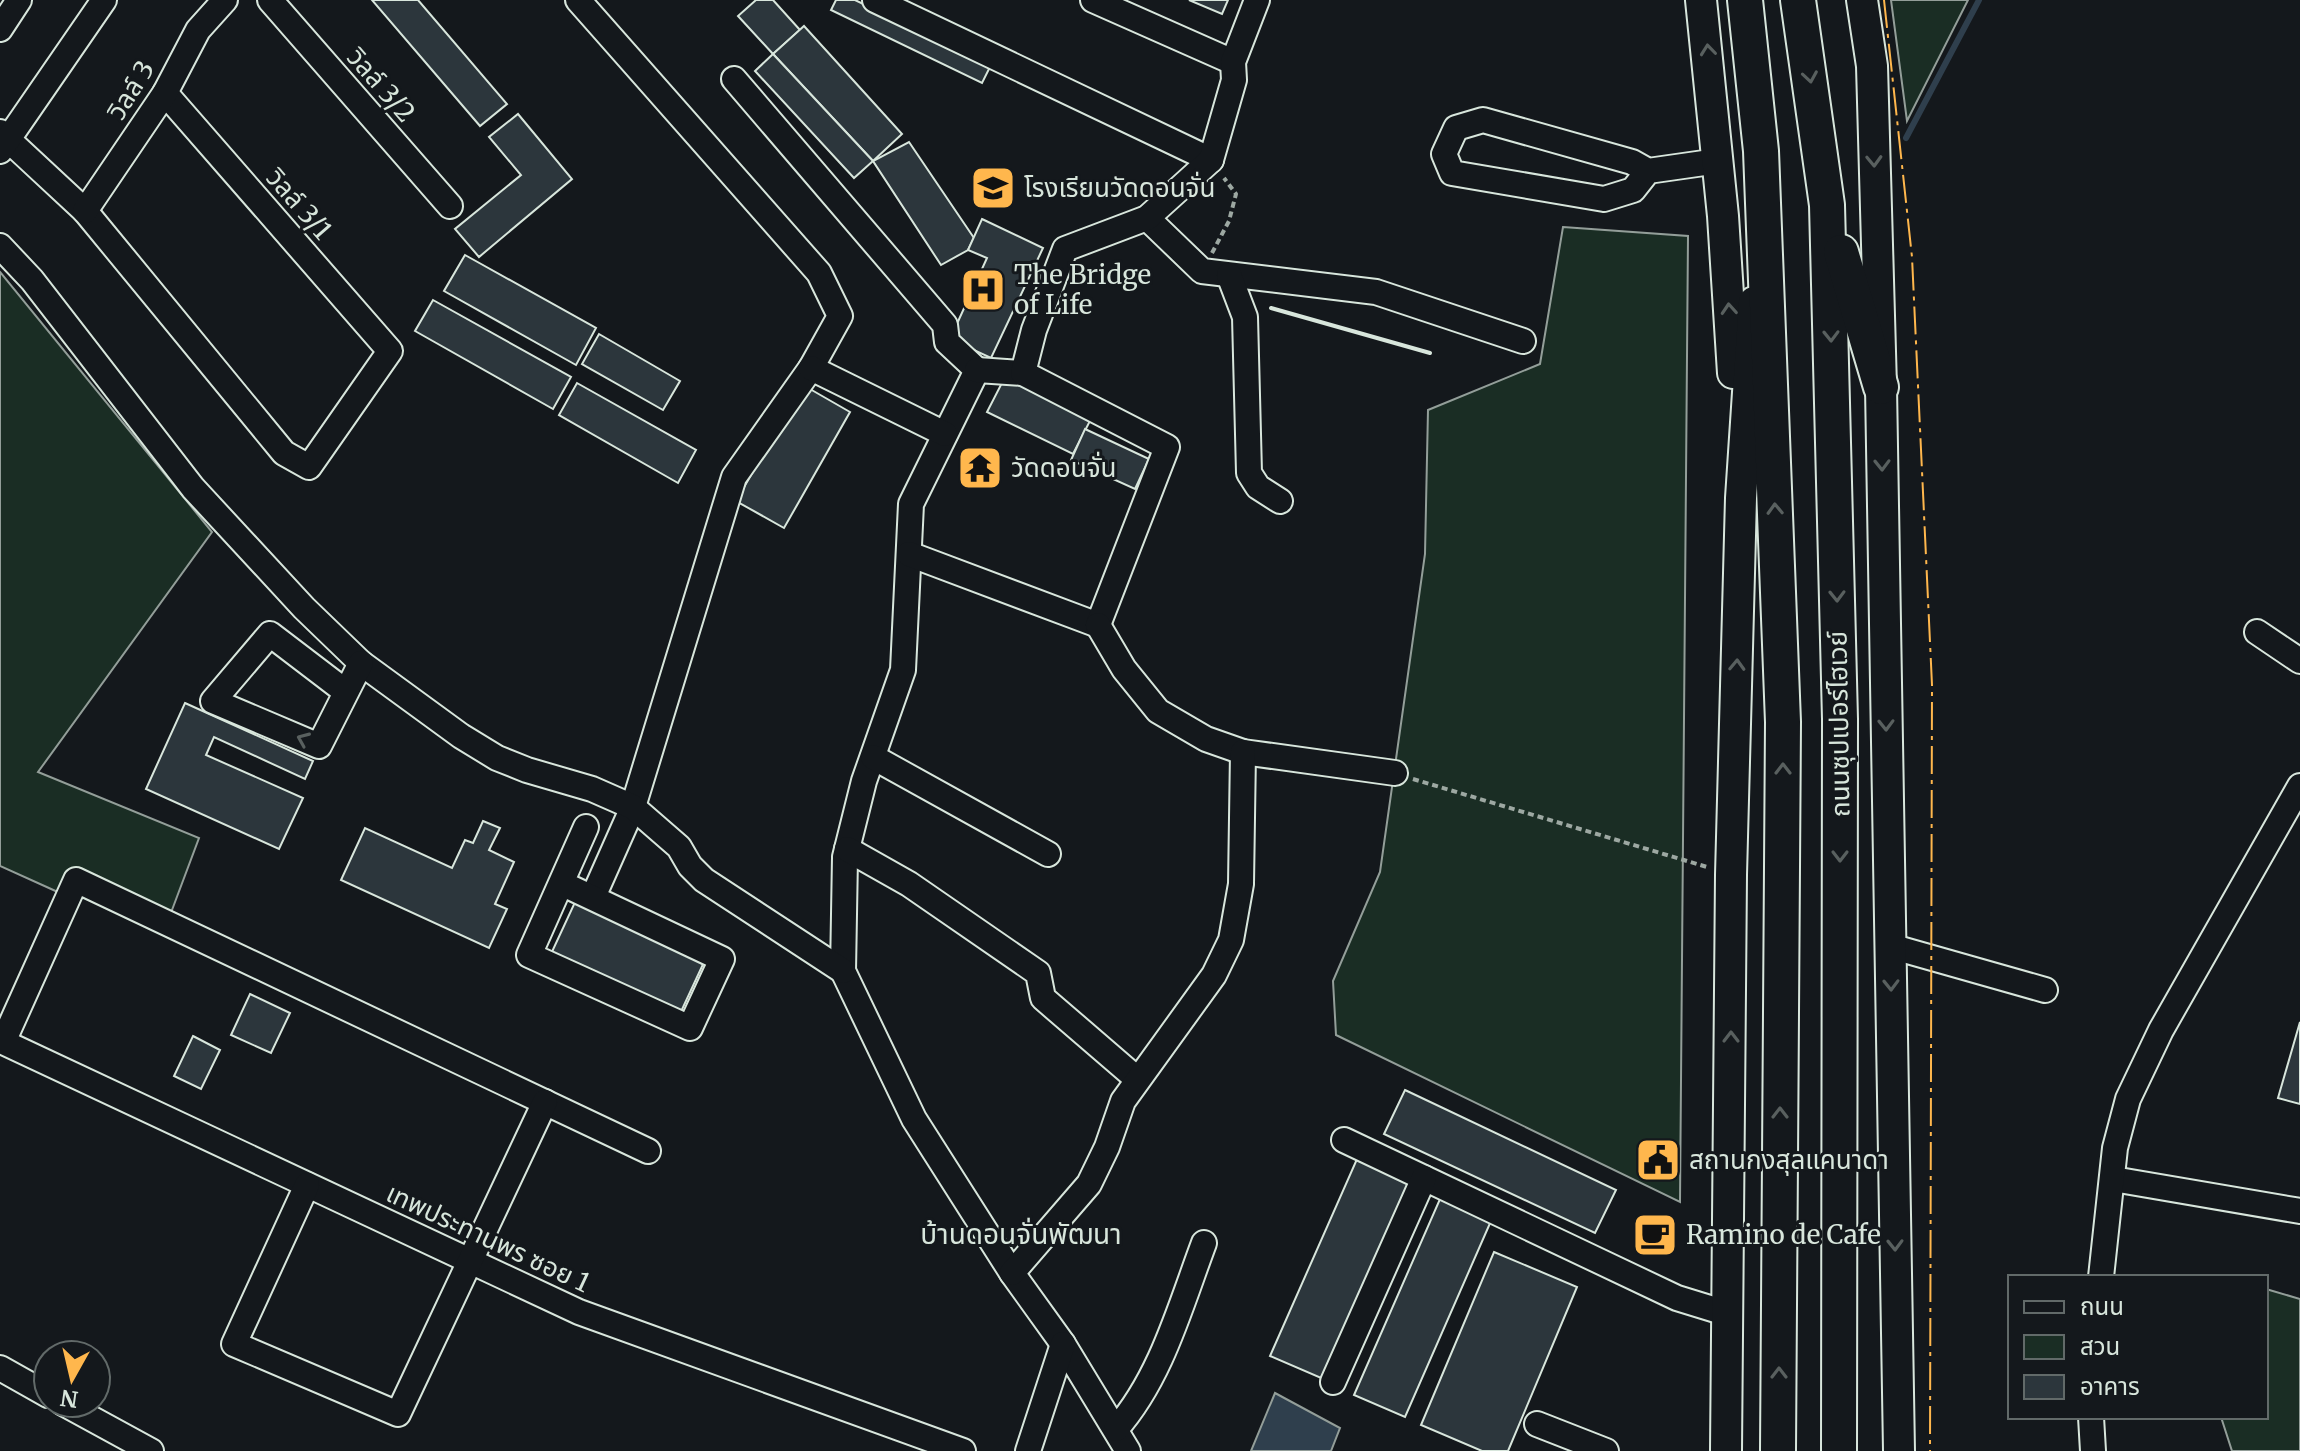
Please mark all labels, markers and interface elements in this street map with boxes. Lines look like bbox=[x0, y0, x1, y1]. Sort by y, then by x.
street label: วิลล์ 3/2 bbox=[340, 40, 422, 128]
one-way arrow bbox=[1699, 43, 1716, 56]
street label: วิลล์ 3 bbox=[99, 54, 161, 126]
one-way arrow bbox=[1801, 70, 1818, 84]
one-way arrow bbox=[1866, 155, 1883, 168]
street label: วิลล์ 3/1 bbox=[259, 161, 339, 246]
school or university icon: โรงเรียนวัดดอนจั่น bbox=[969, 164, 1017, 212]
place label: โรงเรียนวัดดอนจั่น bbox=[1024, 171, 1215, 204]
place label: The Bridge of Life bbox=[1014, 258, 1151, 321]
hospital icon: The Bridge of Life bbox=[959, 266, 1007, 314]
one-way arrow bbox=[1721, 302, 1738, 315]
one-way arrow bbox=[1822, 330, 1839, 343]
temple icon: วัดดอนจั่น bbox=[956, 444, 1004, 492]
place label: วัดดอนจั่น bbox=[1011, 451, 1116, 484]
one-way arrow bbox=[1873, 459, 1891, 472]
one-way arrow bbox=[1766, 502, 1783, 515]
one-way arrow bbox=[1828, 590, 1846, 603]
street label: ถนนซุปเปอร์ไฮเวย์ bbox=[1820, 630, 1857, 817]
one-way arrow bbox=[1728, 658, 1746, 671]
one-way arrow bbox=[1877, 719, 1895, 732]
one-way arrow bbox=[297, 732, 311, 748]
one-way arrow bbox=[1774, 762, 1792, 775]
one-way arrow bbox=[1831, 850, 1849, 863]
one-way arrow bbox=[1882, 979, 1899, 992]
one-way arrow bbox=[1722, 1030, 1740, 1043]
one-way arrow bbox=[1771, 1106, 1789, 1119]
public building icon: สถานกงสุลแคนาดา bbox=[1634, 1136, 1682, 1184]
place label: สถานกงสุลแคนาดา bbox=[1689, 1143, 1889, 1176]
street label: เทพประทานพร ซอย 1 bbox=[381, 1176, 595, 1299]
cafe icon: Ramino de Cafe bbox=[1631, 1211, 1679, 1259]
district label: บ้านดอนจั่นพัฒนา bbox=[920, 1216, 1122, 1252]
place label: Ramino de Cafe bbox=[1686, 1218, 1881, 1251]
one-way arrow bbox=[1887, 1239, 1904, 1252]
legend bbox=[2008, 1275, 2268, 1419]
text: ถนน bbox=[2080, 1291, 2124, 1322]
text: สวน bbox=[2080, 1331, 2120, 1362]
north arrow bbox=[32, 1339, 112, 1419]
one-way arrow bbox=[1770, 1366, 1787, 1379]
text: อาคาร bbox=[2080, 1371, 2140, 1402]
text: N bbox=[58, 1384, 80, 1414]

